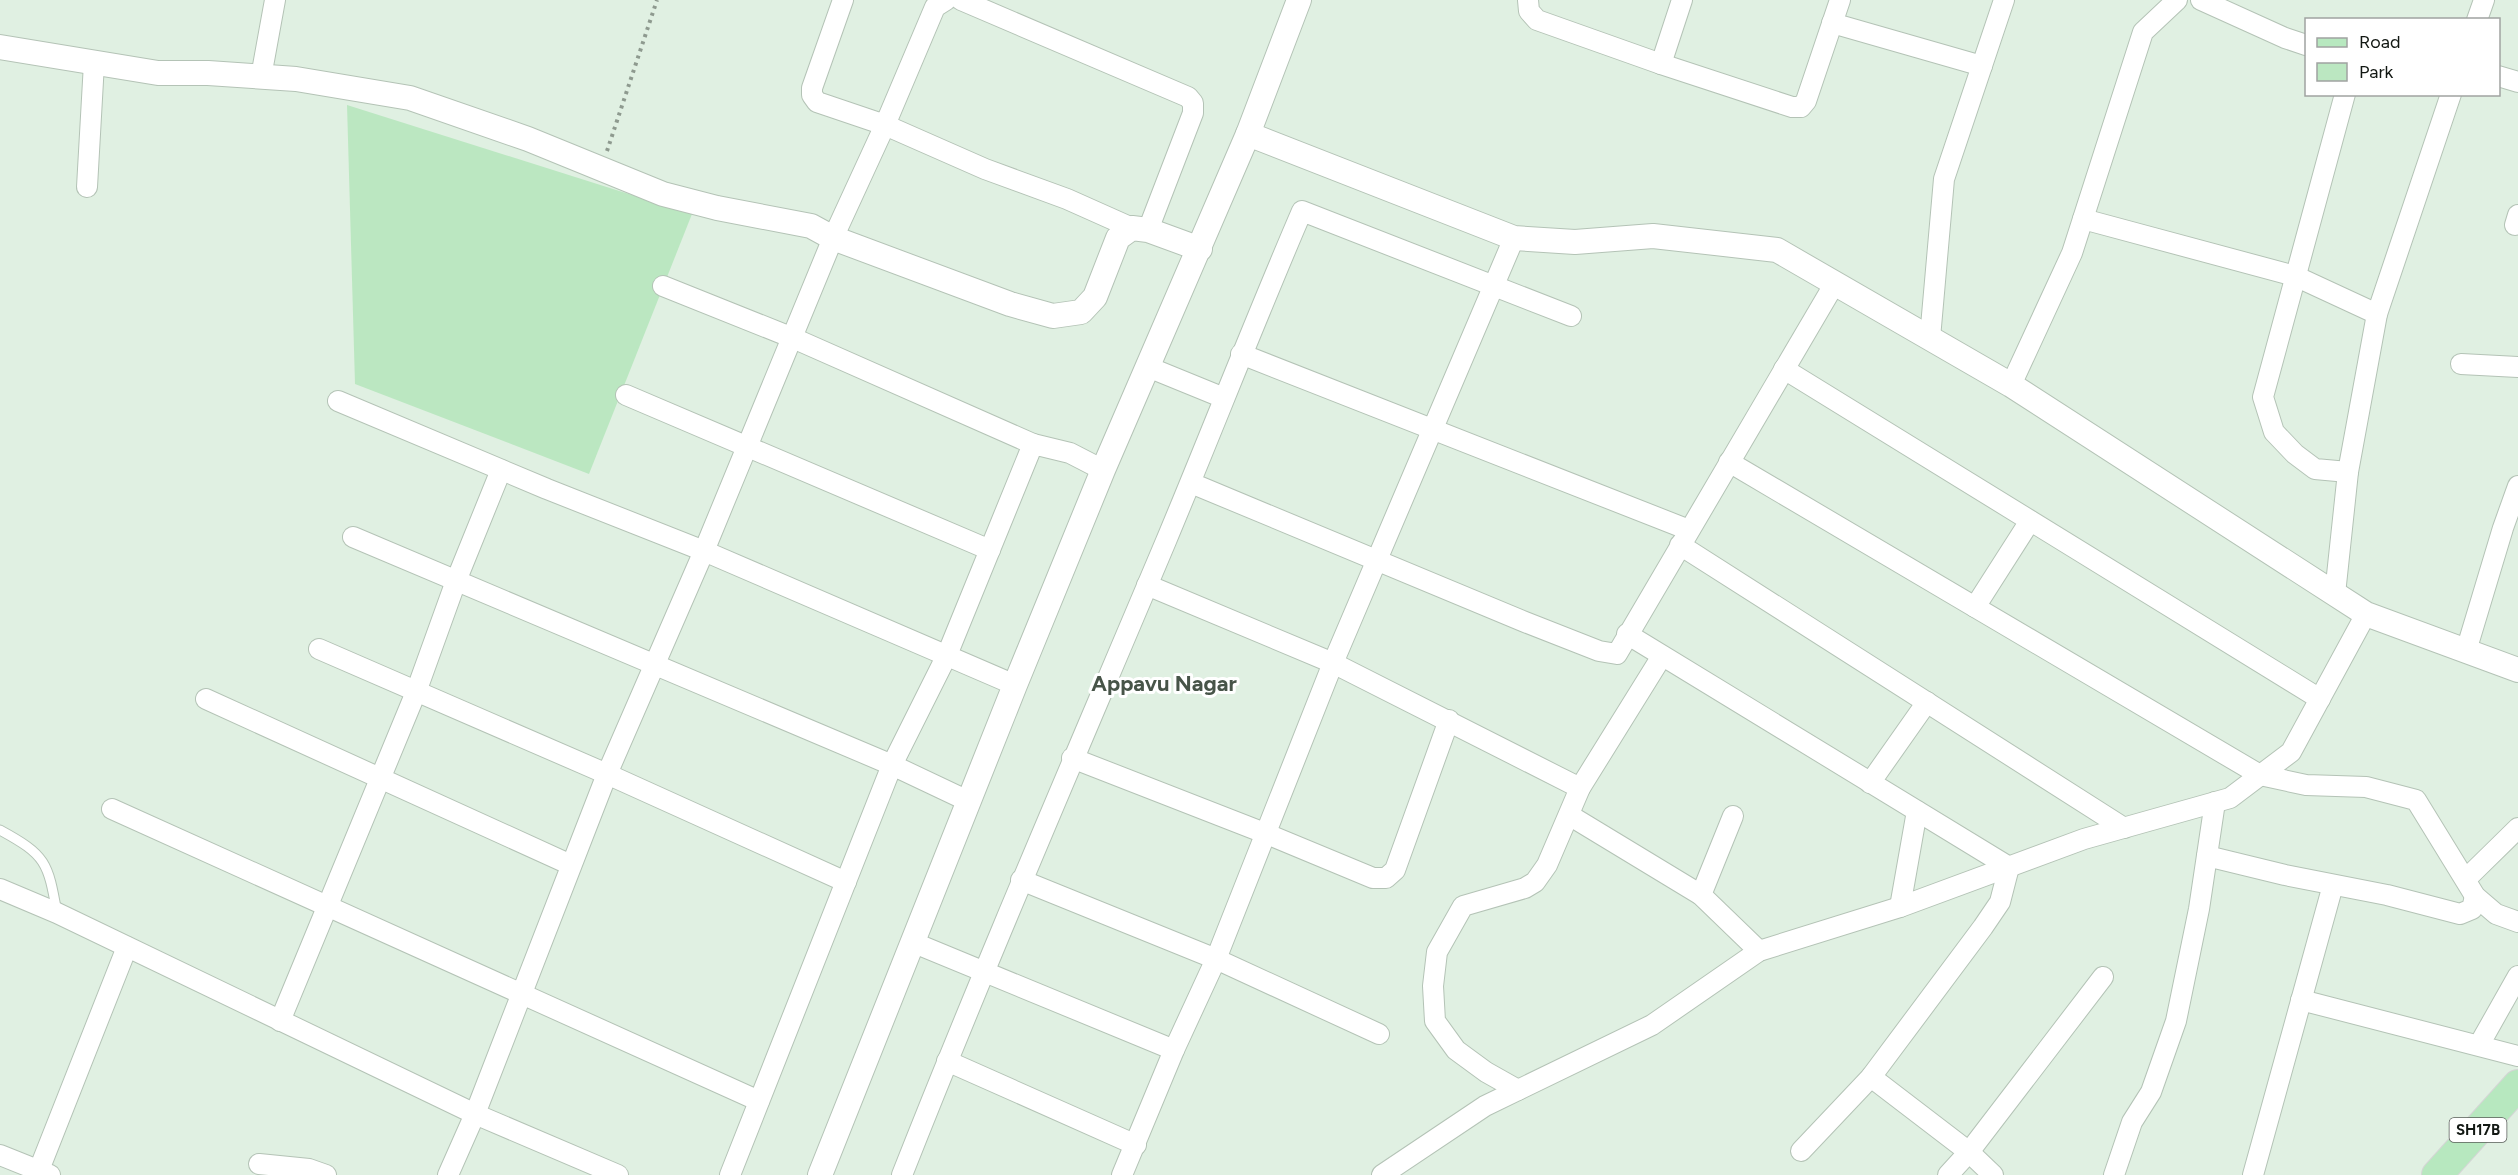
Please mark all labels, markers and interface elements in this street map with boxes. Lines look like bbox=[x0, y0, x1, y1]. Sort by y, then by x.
legend bbox=[2305, 18, 2500, 96]
text: Road bbox=[2359, 31, 2400, 53]
text: Park bbox=[2359, 61, 2394, 83]
district label: Appavu Nagar bbox=[1091, 670, 1237, 697]
road number: SH17B bbox=[2450, 1118, 2506, 1142]

